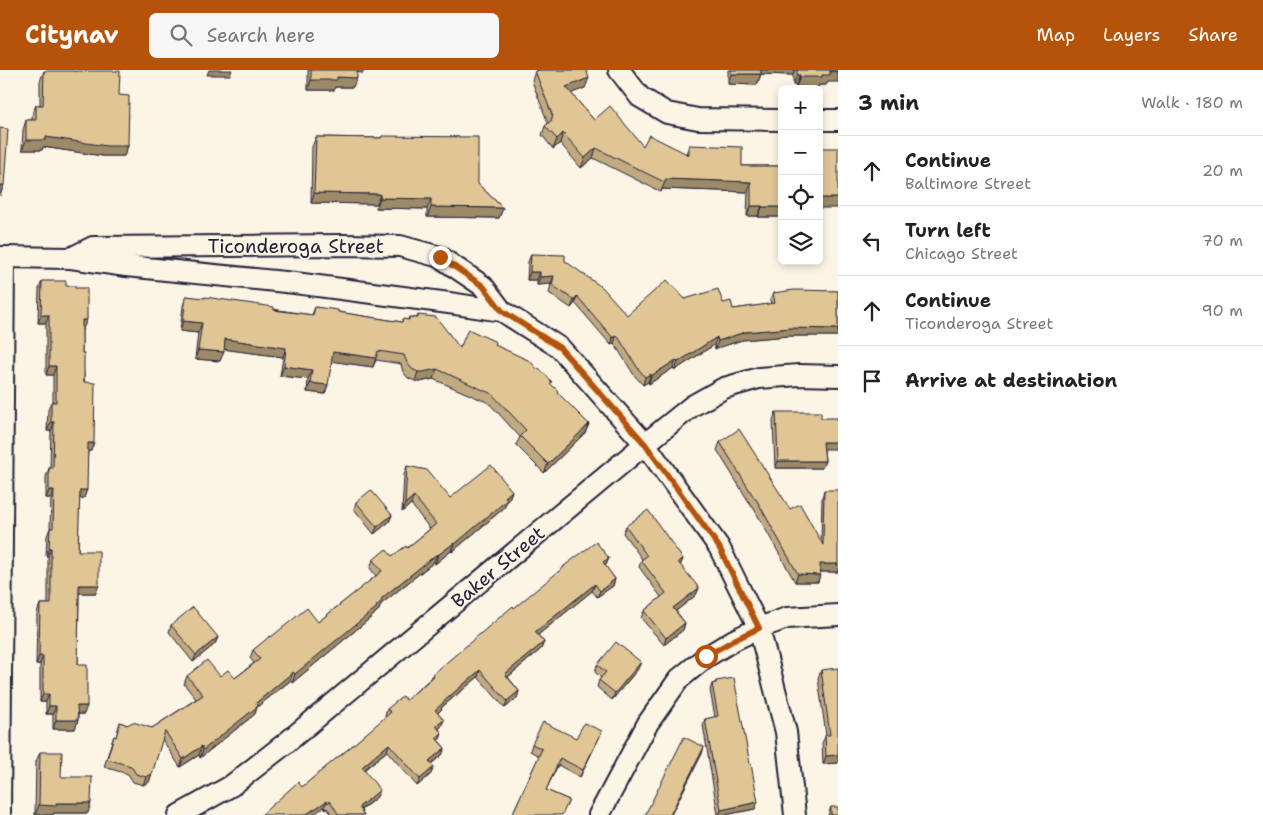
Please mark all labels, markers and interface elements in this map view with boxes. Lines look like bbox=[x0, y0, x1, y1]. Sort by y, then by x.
search box bbox=[149, 13, 499, 58]
text: Citynav bbox=[25, 19, 119, 51]
icon: search bbox=[167, 21, 195, 49]
text: Search here bbox=[207, 23, 315, 48]
text: Map bbox=[1037, 23, 1075, 47]
text: Layers bbox=[1103, 23, 1160, 47]
text: Share bbox=[1188, 23, 1238, 47]
map controls bbox=[778, 85, 823, 265]
button: + bbox=[778, 85, 823, 130]
text: 3 min bbox=[858, 89, 919, 117]
text: Walk · 180 m bbox=[1141, 92, 1243, 113]
button: − bbox=[778, 130, 823, 175]
text: Continue bbox=[905, 148, 991, 173]
icon: ahead bbox=[858, 157, 886, 185]
text: 20 m bbox=[1202, 160, 1243, 181]
text: Baltimore Street bbox=[905, 173, 1031, 194]
button: locate bbox=[778, 175, 823, 220]
text: Turn left bbox=[905, 218, 991, 243]
button: layers bbox=[778, 220, 823, 265]
icon: left bbox=[858, 227, 886, 255]
text: 70 m bbox=[1202, 230, 1243, 251]
street label: Ticonderoga Street bbox=[208, 234, 384, 259]
text: Chicago Street bbox=[905, 243, 1018, 264]
route end bbox=[429, 246, 452, 269]
text: Continue bbox=[905, 288, 991, 313]
icon: ahead bbox=[858, 297, 886, 325]
text: 90 m bbox=[1202, 300, 1243, 321]
text: Ticonderoga Street bbox=[905, 313, 1053, 334]
icon: arrive bbox=[858, 367, 886, 395]
text: Arrive at destination bbox=[905, 368, 1117, 393]
street label: Baker Street bbox=[446, 521, 550, 613]
route start bbox=[695, 645, 718, 668]

